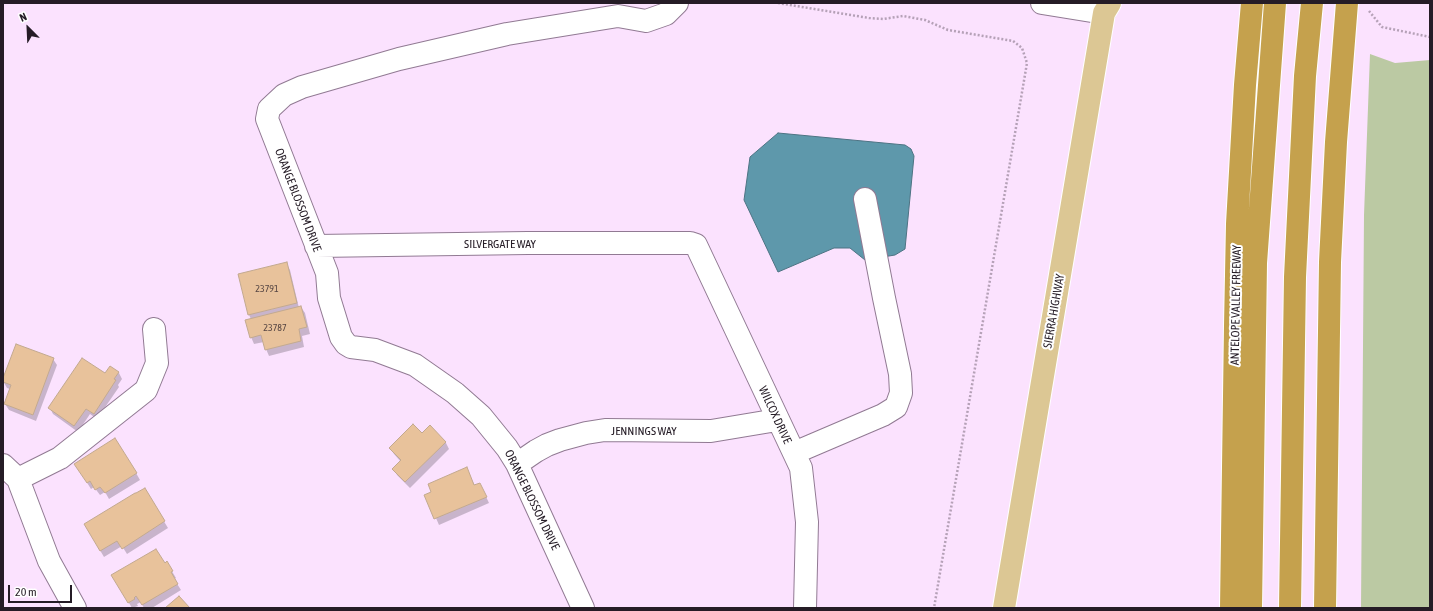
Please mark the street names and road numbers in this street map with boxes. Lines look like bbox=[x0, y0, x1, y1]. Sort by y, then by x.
street label: ORANGE BLOSSOM DRIVE bbox=[272, 146, 324, 254]
street label: SILVERGATE WAY bbox=[464, 237, 536, 251]
street label: ANTELOPE VALLEY FREEWAY bbox=[1228, 245, 1244, 365]
street label: SIERRA HIGHWAY bbox=[1040, 273, 1068, 349]
street label: WILCOX DRIVE bbox=[755, 384, 795, 446]
street label: JENNINGS WAY bbox=[611, 424, 677, 438]
street label: ORANGE BLOSSOM DRIVE bbox=[501, 448, 563, 552]

